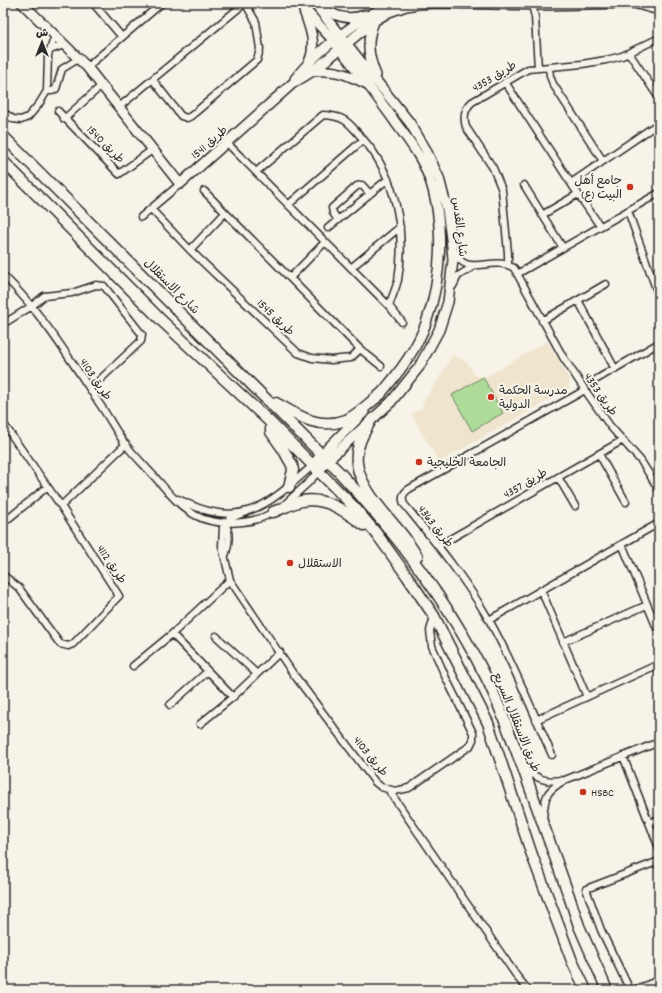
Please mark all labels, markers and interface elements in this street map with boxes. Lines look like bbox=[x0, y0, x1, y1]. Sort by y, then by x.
north arrow bbox=[22, 22, 62, 62]
text: ش bbox=[36, 26, 48, 42]
street label: طريق 4353 bbox=[469, 57, 520, 97]
street label: طريق 1540 bbox=[82, 122, 128, 168]
street label: طريق 1541 bbox=[188, 122, 232, 164]
place label: جامع أهل البيت (ع) bbox=[574, 173, 622, 204]
marker: جامع أهل البيت (ع) bbox=[625, 182, 635, 192]
street label: شارع القدس bbox=[446, 196, 471, 258]
street label: شارع الاستقلال bbox=[139, 255, 203, 319]
street label: طريق 1545 bbox=[252, 296, 298, 340]
street label: طريق 4103 bbox=[74, 355, 115, 404]
street label: طريق 4353 bbox=[579, 370, 621, 420]
place label: مدرسة الحكمة الدولية bbox=[499, 383, 567, 414]
marker: مدرسة الحكمة الدولية bbox=[486, 392, 496, 402]
place label: الجامعة الخليجية bbox=[427, 455, 506, 472]
marker: الجامعة الخليجية bbox=[414, 457, 424, 467]
street label: طريق 4357 bbox=[501, 465, 551, 504]
street label: طريق 4363 bbox=[413, 502, 457, 552]
street label: طريق 4112 bbox=[92, 542, 130, 588]
place label: الاستقلال bbox=[298, 556, 342, 573]
marker: الاستقلال bbox=[285, 558, 295, 568]
street label: طريق الاستقلال السريع bbox=[488, 670, 543, 775]
street label: طريق 4103 bbox=[348, 733, 391, 781]
place label: HSBC bbox=[591, 785, 614, 802]
marker: HSBC bbox=[578, 787, 588, 797]

